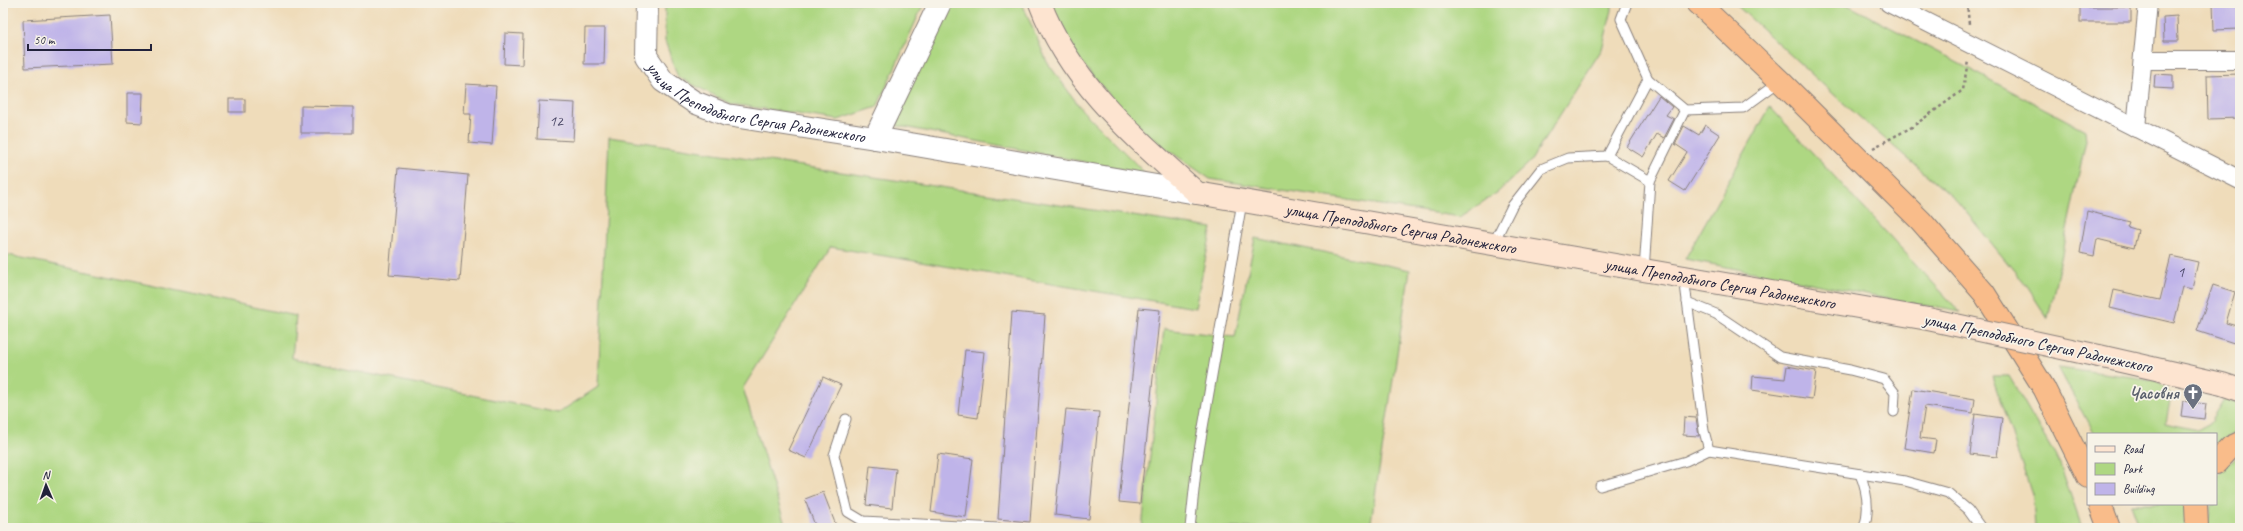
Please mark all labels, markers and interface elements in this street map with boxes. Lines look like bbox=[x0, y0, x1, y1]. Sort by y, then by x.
scale bar bbox=[28, 26, 151, 52]
text: 50 m bbox=[34, 32, 56, 48]
street label: улица Преподобного Сергия Радонежского bbox=[642, 57, 868, 147]
house number: 12 bbox=[549, 112, 564, 131]
street label: улица Преподобного Сергия Радонежского bbox=[1283, 198, 1519, 258]
street label: улица Преподобного Сергия Радонежского bbox=[1602, 253, 1838, 314]
house number: 1 bbox=[2178, 263, 2186, 282]
street label: улица Преподобного Сергия Радонежского bbox=[1921, 308, 2155, 378]
church icon: Часовня bbox=[2182, 382, 2204, 410]
place label: Часовня bbox=[2129, 383, 2180, 404]
legend bbox=[2087, 433, 2217, 505]
text: Road bbox=[2123, 441, 2145, 457]
text: Park bbox=[2123, 461, 2144, 477]
north arrow bbox=[26, 465, 66, 505]
text: N bbox=[42, 468, 51, 482]
text: Building bbox=[2123, 481, 2155, 497]

